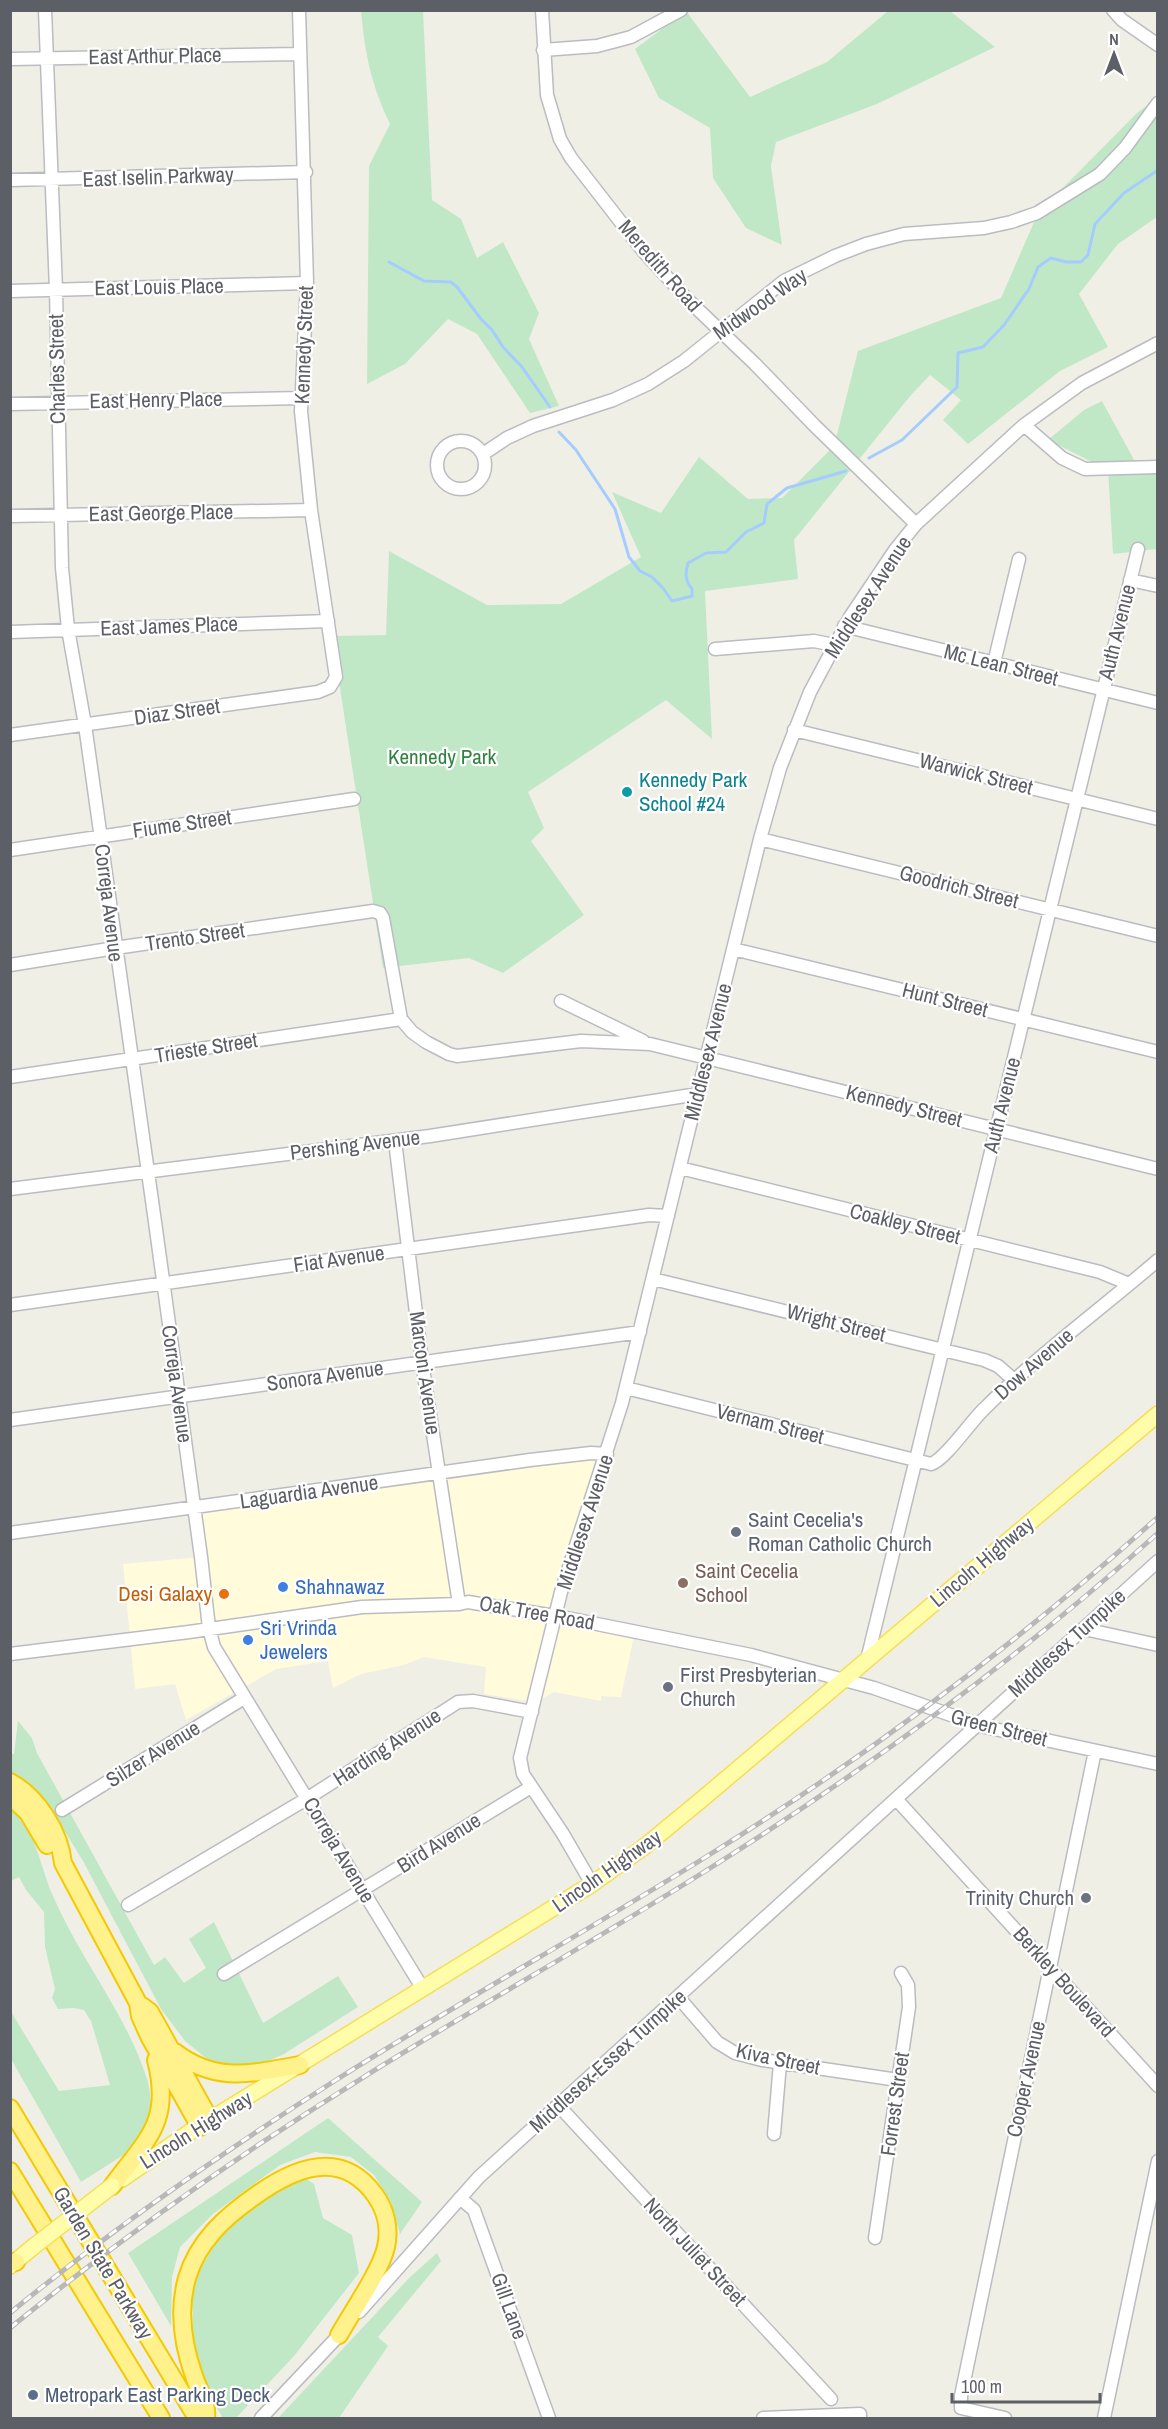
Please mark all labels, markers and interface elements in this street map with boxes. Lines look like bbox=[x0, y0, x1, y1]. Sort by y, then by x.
north arrow bbox=[1084, 24, 1144, 84]
text: N bbox=[1109, 28, 1119, 50]
street label: East Arthur Place bbox=[88, 40, 222, 71]
street label: East Iselin Parkway bbox=[82, 159, 234, 194]
street label: Meredith Road bbox=[612, 213, 709, 318]
street label: Midwood Way bbox=[707, 260, 813, 347]
street label: East Louis Place bbox=[94, 271, 224, 302]
street label: Kennedy Street bbox=[287, 285, 320, 405]
street label: Charles Street bbox=[41, 314, 72, 424]
street label: East Henry Place bbox=[89, 384, 223, 415]
street label: East George Place bbox=[88, 497, 234, 528]
street label: Middlesex Avenue bbox=[817, 530, 918, 664]
street label: Auth Avenue bbox=[1090, 581, 1142, 684]
street label: East James Place bbox=[100, 609, 238, 642]
street label: Mc Lean Street bbox=[941, 636, 1061, 693]
street label: Diaz Street bbox=[132, 691, 222, 732]
park label: Kennedy Park bbox=[388, 742, 496, 771]
street label: Warwick Street bbox=[916, 745, 1036, 802]
place label: Kennedy Park School #24 bbox=[639, 765, 748, 818]
marker: Kennedy Park School #24 bbox=[620, 785, 634, 799]
street label: Fiume Street bbox=[131, 802, 233, 845]
street label: Correja Avenue bbox=[88, 842, 131, 963]
street label: Goodrich Street bbox=[897, 858, 1022, 915]
street label: Trento Street bbox=[143, 915, 247, 958]
street label: Hunt Street bbox=[899, 975, 991, 1024]
street label: Middlesex Avenue bbox=[676, 980, 739, 1124]
street label: Trieste Street bbox=[152, 1025, 260, 1070]
street label: Auth Avenue bbox=[975, 1054, 1027, 1157]
street label: Kennedy Street bbox=[843, 1077, 965, 1134]
street label: Pershing Avenue bbox=[288, 1122, 422, 1167]
street label: Coakley Street bbox=[847, 1196, 964, 1251]
street label: Fiat Avenue bbox=[292, 1238, 386, 1279]
street label: Wright Street bbox=[784, 1296, 889, 1349]
street label: Marconi Avenue bbox=[402, 1309, 448, 1436]
street label: Dow Avenue bbox=[988, 1321, 1080, 1406]
street label: Correja Avenue bbox=[155, 1323, 200, 1445]
street label: Sonora Avenue bbox=[265, 1353, 385, 1398]
street label: Vernam Street bbox=[713, 1396, 827, 1451]
street label: Middlesex Avenue bbox=[549, 1451, 620, 1593]
street label: Laguardia Avenue bbox=[238, 1467, 380, 1516]
place label: Saint Cecelia's Roman Catholic Church bbox=[748, 1505, 932, 1558]
street label: Lincoln Highway bbox=[924, 1509, 1040, 1614]
marker: Saint Cecelia's Roman Catholic Church bbox=[729, 1525, 743, 1539]
place label: Saint Cecelia School bbox=[695, 1556, 799, 1609]
place label: Shahnawaz bbox=[295, 1572, 385, 1601]
marker: Saint Cecelia School bbox=[676, 1576, 690, 1590]
place label: Desi Galaxy bbox=[118, 1579, 212, 1608]
marker: Shahnawaz bbox=[276, 1580, 290, 1594]
street label: Middlesex Turnpike bbox=[1001, 1582, 1132, 1703]
marker: Desi Galaxy bbox=[217, 1587, 231, 1601]
street label: Oak Tree Road bbox=[477, 1588, 597, 1637]
place label: Sri Vrinda Jewelers bbox=[260, 1613, 337, 1666]
marker: Sri Vrinda Jewelers bbox=[241, 1633, 255, 1647]
place label: First Presbyterian Church bbox=[680, 1660, 817, 1713]
marker: First Presbyterian Church bbox=[661, 1680, 675, 1694]
street label: Harding Avenue bbox=[327, 1701, 446, 1792]
street label: Green Street bbox=[948, 1702, 1051, 1754]
street label: Silzer Avenue bbox=[100, 1713, 205, 1794]
street label: Correja Avenue bbox=[297, 1792, 382, 1908]
street label: Bird Avenue bbox=[391, 1805, 486, 1880]
street label: Lincoln Highway bbox=[546, 1822, 667, 1919]
place label: Trinity Church bbox=[966, 1883, 1074, 1912]
marker: Trinity Church bbox=[1079, 1891, 1093, 1905]
street label: Berkley Boulevard bbox=[1007, 1920, 1122, 2043]
street label: Middlesex-Essex Turnpike bbox=[523, 1982, 692, 2139]
street label: Cooper Avenue bbox=[999, 2018, 1052, 2140]
street label: Kiva Street bbox=[733, 2035, 823, 2082]
street label: Forrest Street bbox=[873, 2050, 916, 2158]
street label: Lincoln Highway bbox=[134, 2083, 258, 2176]
street label: Garden State Parkway bbox=[46, 2181, 161, 2345]
street label: North Juliet Street bbox=[637, 2191, 753, 2312]
street label: Gill Lane bbox=[484, 2268, 535, 2343]
scale bar bbox=[952, 2366, 1100, 2404]
text: 100 m bbox=[961, 2374, 1002, 2399]
place label: Metropark East Parking Deck bbox=[45, 2380, 270, 2409]
marker: Metropark East Parking Deck bbox=[26, 2388, 40, 2402]

